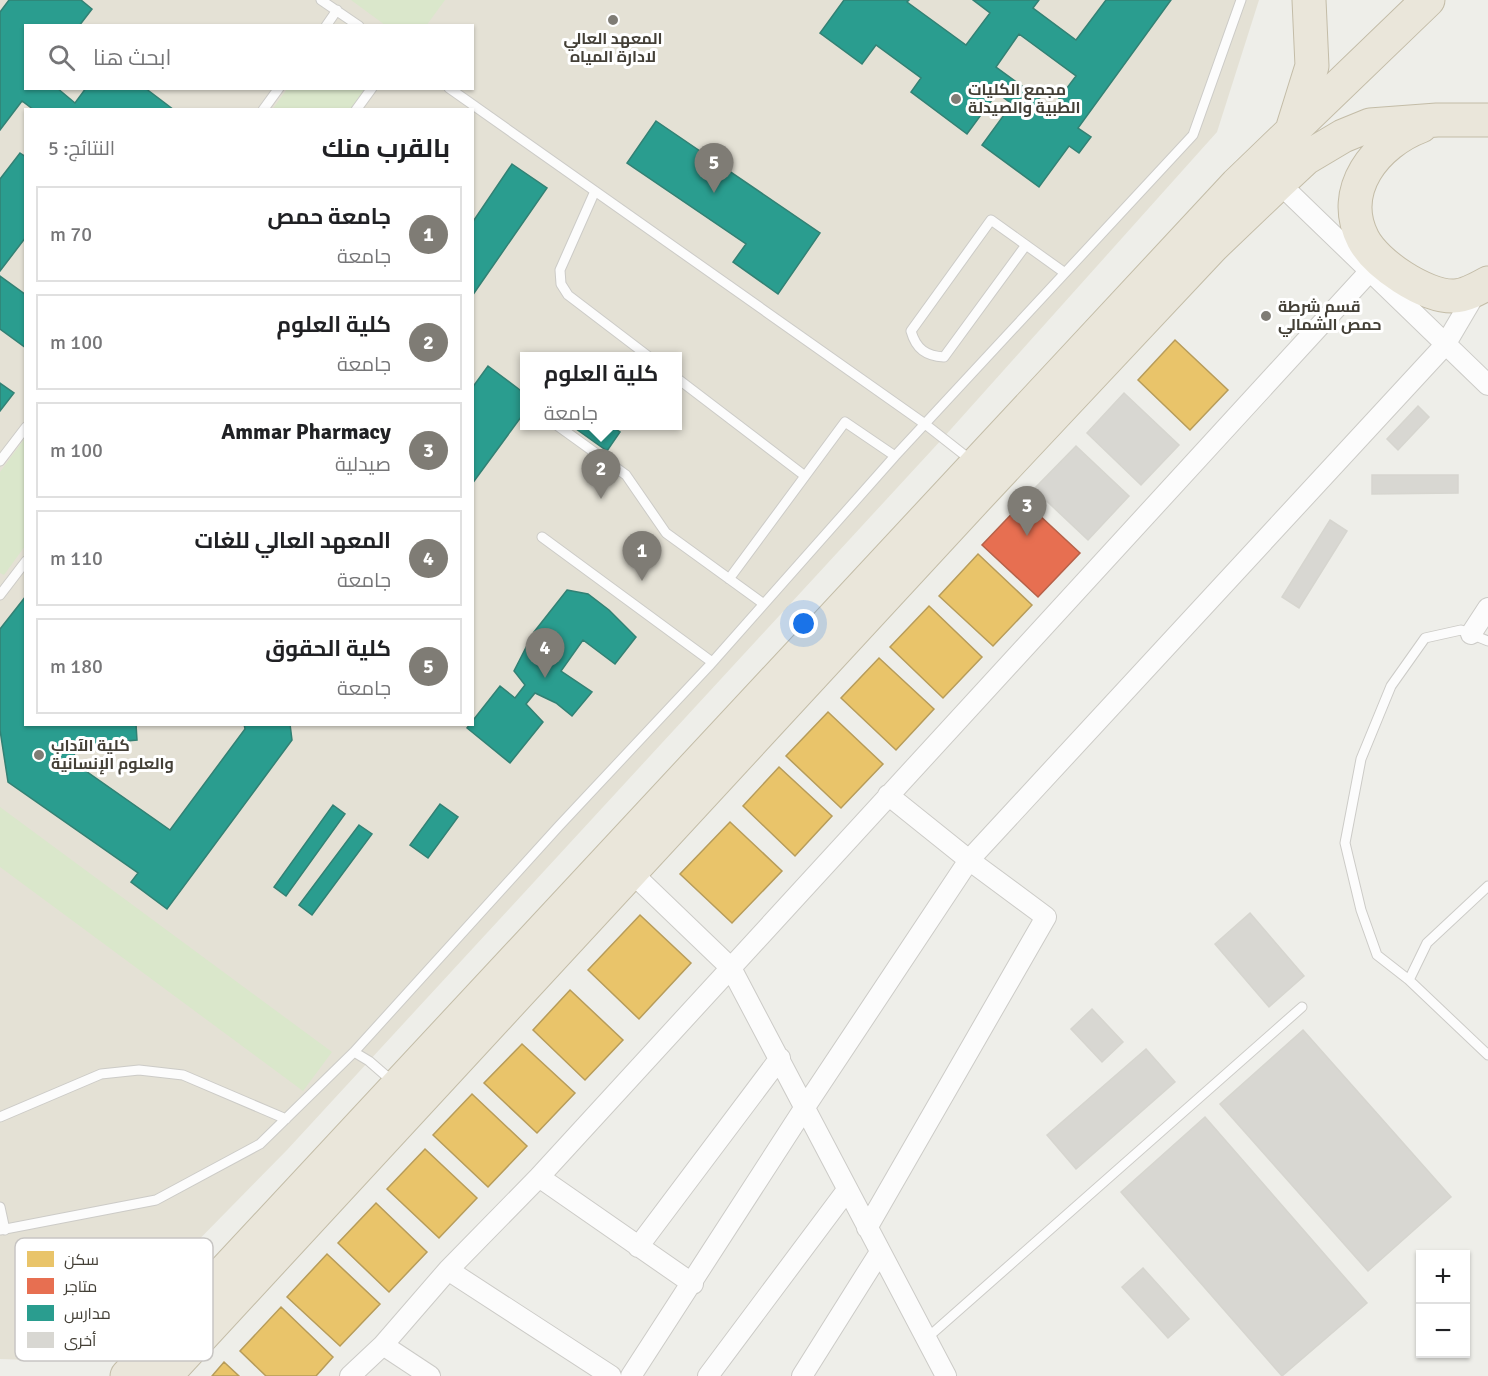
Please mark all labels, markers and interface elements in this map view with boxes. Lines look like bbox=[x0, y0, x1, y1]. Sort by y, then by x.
marker: المعهد العالي لادارة المياه bbox=[606, 13, 620, 27]
search box bbox=[24, 24, 474, 90]
place label: المعهد العالي لادارة المياه bbox=[563, 29, 663, 67]
icon: search bbox=[45, 41, 78, 74]
text: ابحث هنا bbox=[93, 44, 171, 71]
place label: مجمع الكليات الطبية والصيدلة bbox=[968, 80, 1081, 118]
marker: مجمع الكليات الطبية والصيدلة bbox=[949, 92, 963, 106]
text: بالقرب منك bbox=[322, 133, 450, 165]
text: النتائج: 5 bbox=[48, 136, 115, 161]
pin: 5 bbox=[694, 144, 734, 193]
text: جامعة حمص bbox=[268, 203, 391, 230]
text: 70 m bbox=[50, 222, 92, 247]
text: 1 bbox=[423, 222, 434, 247]
text: جامعة bbox=[337, 244, 391, 269]
place label: قسم شرطة حمص الشمالي bbox=[1278, 297, 1381, 337]
marker: قسم شرطة حمص الشمالي bbox=[1259, 309, 1273, 323]
text: كلية العلوم bbox=[277, 311, 391, 338]
text: 100 m bbox=[50, 330, 103, 355]
text: 2 bbox=[423, 330, 434, 355]
text: جامعة bbox=[337, 352, 391, 377]
popup bbox=[520, 352, 682, 430]
text: كلية العلوم bbox=[544, 360, 658, 387]
text: جامعة bbox=[544, 401, 598, 426]
text: Ammar Pharmacy bbox=[221, 418, 391, 445]
text: 100 m bbox=[50, 438, 103, 463]
text: 3 bbox=[423, 438, 434, 463]
pin: 2 bbox=[582, 450, 620, 499]
text: صيدلية bbox=[335, 452, 391, 477]
pin: 3 bbox=[1008, 486, 1046, 536]
text: المعهد العالي للغات bbox=[195, 527, 391, 554]
pin: 1 bbox=[622, 532, 662, 581]
text: 110 m bbox=[50, 546, 103, 571]
text: 4 bbox=[423, 546, 434, 571]
text: جامعة bbox=[337, 568, 391, 593]
your location bbox=[789, 609, 818, 638]
pin: 4 bbox=[526, 628, 564, 678]
text: كلية الحقوق bbox=[265, 635, 391, 662]
text: 180 m bbox=[50, 654, 103, 679]
text: 5 bbox=[423, 654, 434, 679]
text: جامعة bbox=[337, 676, 391, 701]
place label: كلية الآداب والعلوم الإنسانية bbox=[51, 736, 174, 775]
marker: كلية الآداب والعلوم الإنسانية bbox=[32, 748, 46, 762]
legend bbox=[15, 1238, 213, 1361]
text: سكن bbox=[64, 1250, 99, 1270]
map controls bbox=[1416, 1250, 1470, 1358]
button: + bbox=[1416, 1250, 1470, 1304]
text: متاجر bbox=[63, 1277, 97, 1297]
text: مدارس bbox=[64, 1304, 111, 1324]
button: − bbox=[1416, 1304, 1470, 1358]
text: أخرى bbox=[64, 1331, 96, 1351]

